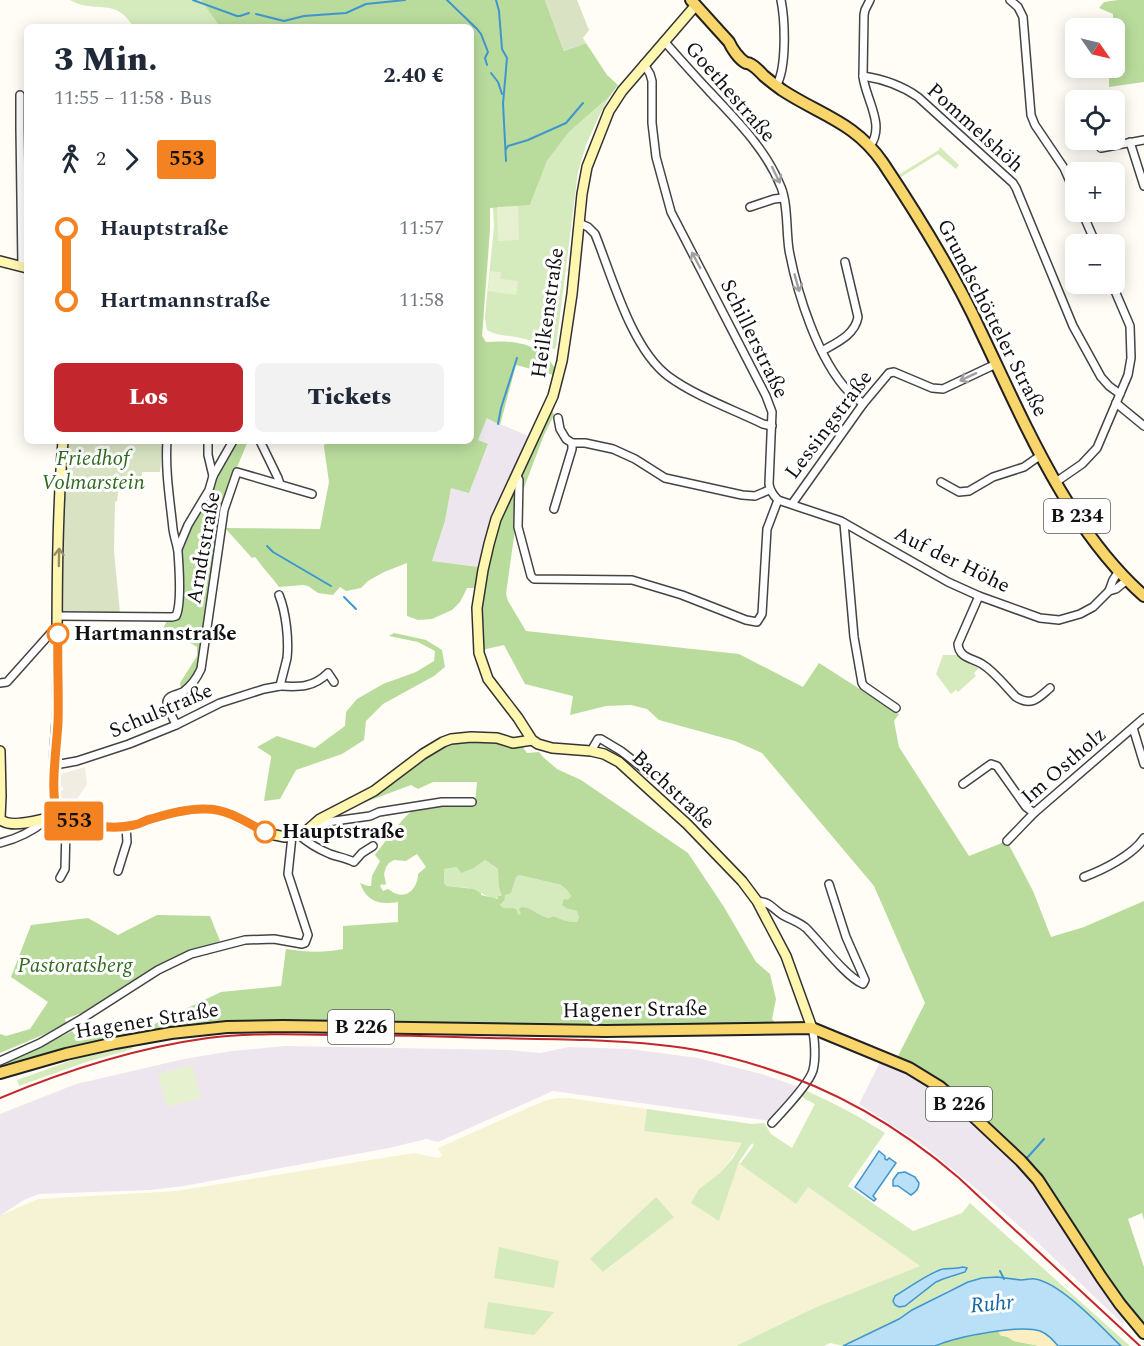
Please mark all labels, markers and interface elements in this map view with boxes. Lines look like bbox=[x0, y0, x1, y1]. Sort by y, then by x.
north arrow bbox=[1065, 18, 1125, 78]
map controls bbox=[1065, 18, 1125, 294]
street label: Goethestraße bbox=[677, 34, 783, 150]
text: 3 Min. bbox=[54, 35, 158, 85]
text: 2.40 € bbox=[383, 59, 444, 92]
street label: Pommelshöh bbox=[919, 75, 1031, 181]
text: 11:55 – 11:58 · Bus bbox=[54, 83, 212, 113]
button: locate bbox=[1065, 90, 1125, 150]
icon: walk bbox=[54, 143, 87, 176]
icon: forward bbox=[115, 143, 148, 176]
text: 553 bbox=[169, 143, 204, 175]
text: 2 bbox=[96, 144, 106, 174]
button: + bbox=[1065, 162, 1125, 222]
one-way arrow bbox=[770, 166, 782, 184]
text: Hauptstraße bbox=[100, 212, 229, 245]
text: 11:57 bbox=[399, 213, 444, 243]
street label: Grundschötteler Straße bbox=[928, 213, 1056, 423]
button: − bbox=[1065, 234, 1125, 294]
street label: Heilkenstraße bbox=[523, 246, 573, 380]
one-way arrow bbox=[690, 252, 702, 269]
one-way arrow bbox=[792, 273, 804, 292]
street label: Schillerstraße bbox=[711, 274, 797, 404]
text: Hartmannstraße bbox=[100, 284, 270, 317]
text: 11:58 bbox=[399, 285, 444, 315]
button: Los bbox=[54, 363, 243, 432]
button: Tickets bbox=[255, 363, 444, 432]
street label: Lessingstraße bbox=[777, 364, 881, 486]
one-way arrow bbox=[959, 372, 977, 384]
park label: Friedhof Volmarstein bbox=[41, 443, 145, 499]
street label: Arndtstraße bbox=[178, 489, 230, 607]
road number: B 234 bbox=[1044, 499, 1110, 533]
street label: Auf der Höhe bbox=[888, 518, 1016, 602]
one-way arrow bbox=[53, 548, 65, 568]
place label: Hartmannstraße bbox=[74, 618, 237, 650]
marker: Hartmannstraße bbox=[47, 623, 69, 645]
street label: Schulstraße bbox=[104, 675, 218, 747]
street label: Im Ostholz bbox=[1014, 720, 1114, 812]
street label: Bachstraße bbox=[624, 743, 722, 837]
line badge: 553 bbox=[40, 802, 109, 840]
text: 553 bbox=[56, 805, 92, 837]
place label: Hauptstraße bbox=[282, 816, 405, 848]
marker: Hauptstraße bbox=[254, 821, 276, 843]
park label: Pastoratsberg bbox=[18, 950, 133, 982]
street label: Hagener Straße bbox=[562, 993, 708, 1027]
street label: Hagener Straße bbox=[73, 994, 221, 1048]
road number: B 226 bbox=[328, 1010, 394, 1044]
road number: B 226 bbox=[926, 1087, 992, 1121]
water label: Ruhr bbox=[969, 1286, 1016, 1322]

